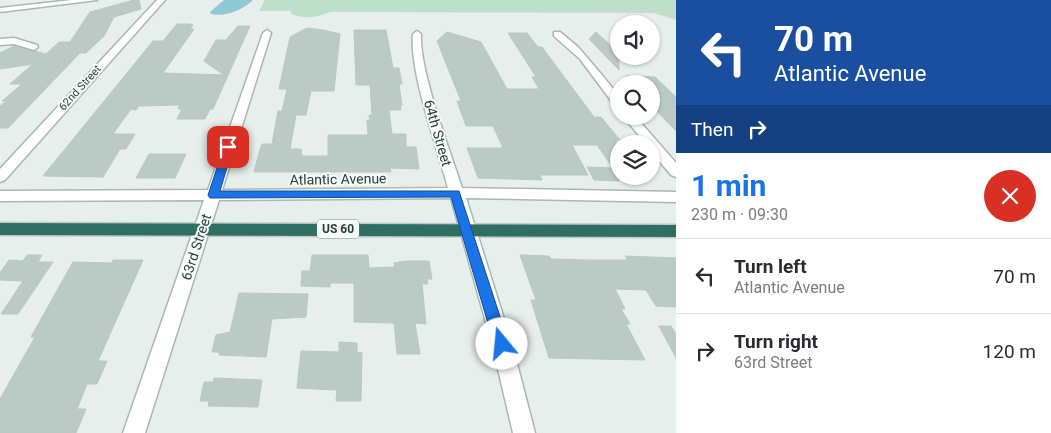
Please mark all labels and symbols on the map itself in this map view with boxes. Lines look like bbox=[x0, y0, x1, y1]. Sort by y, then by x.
street label: 62nd Street bbox=[56, 62, 104, 113]
street label: 64th Street bbox=[421, 98, 455, 168]
pin bbox=[207, 126, 249, 168]
street label: Atlantic Avenue bbox=[289, 170, 387, 188]
street label: 63rd Street bbox=[178, 211, 214, 282]
road number: US 60 bbox=[317, 220, 359, 238]
position arrow bbox=[475, 317, 527, 369]

